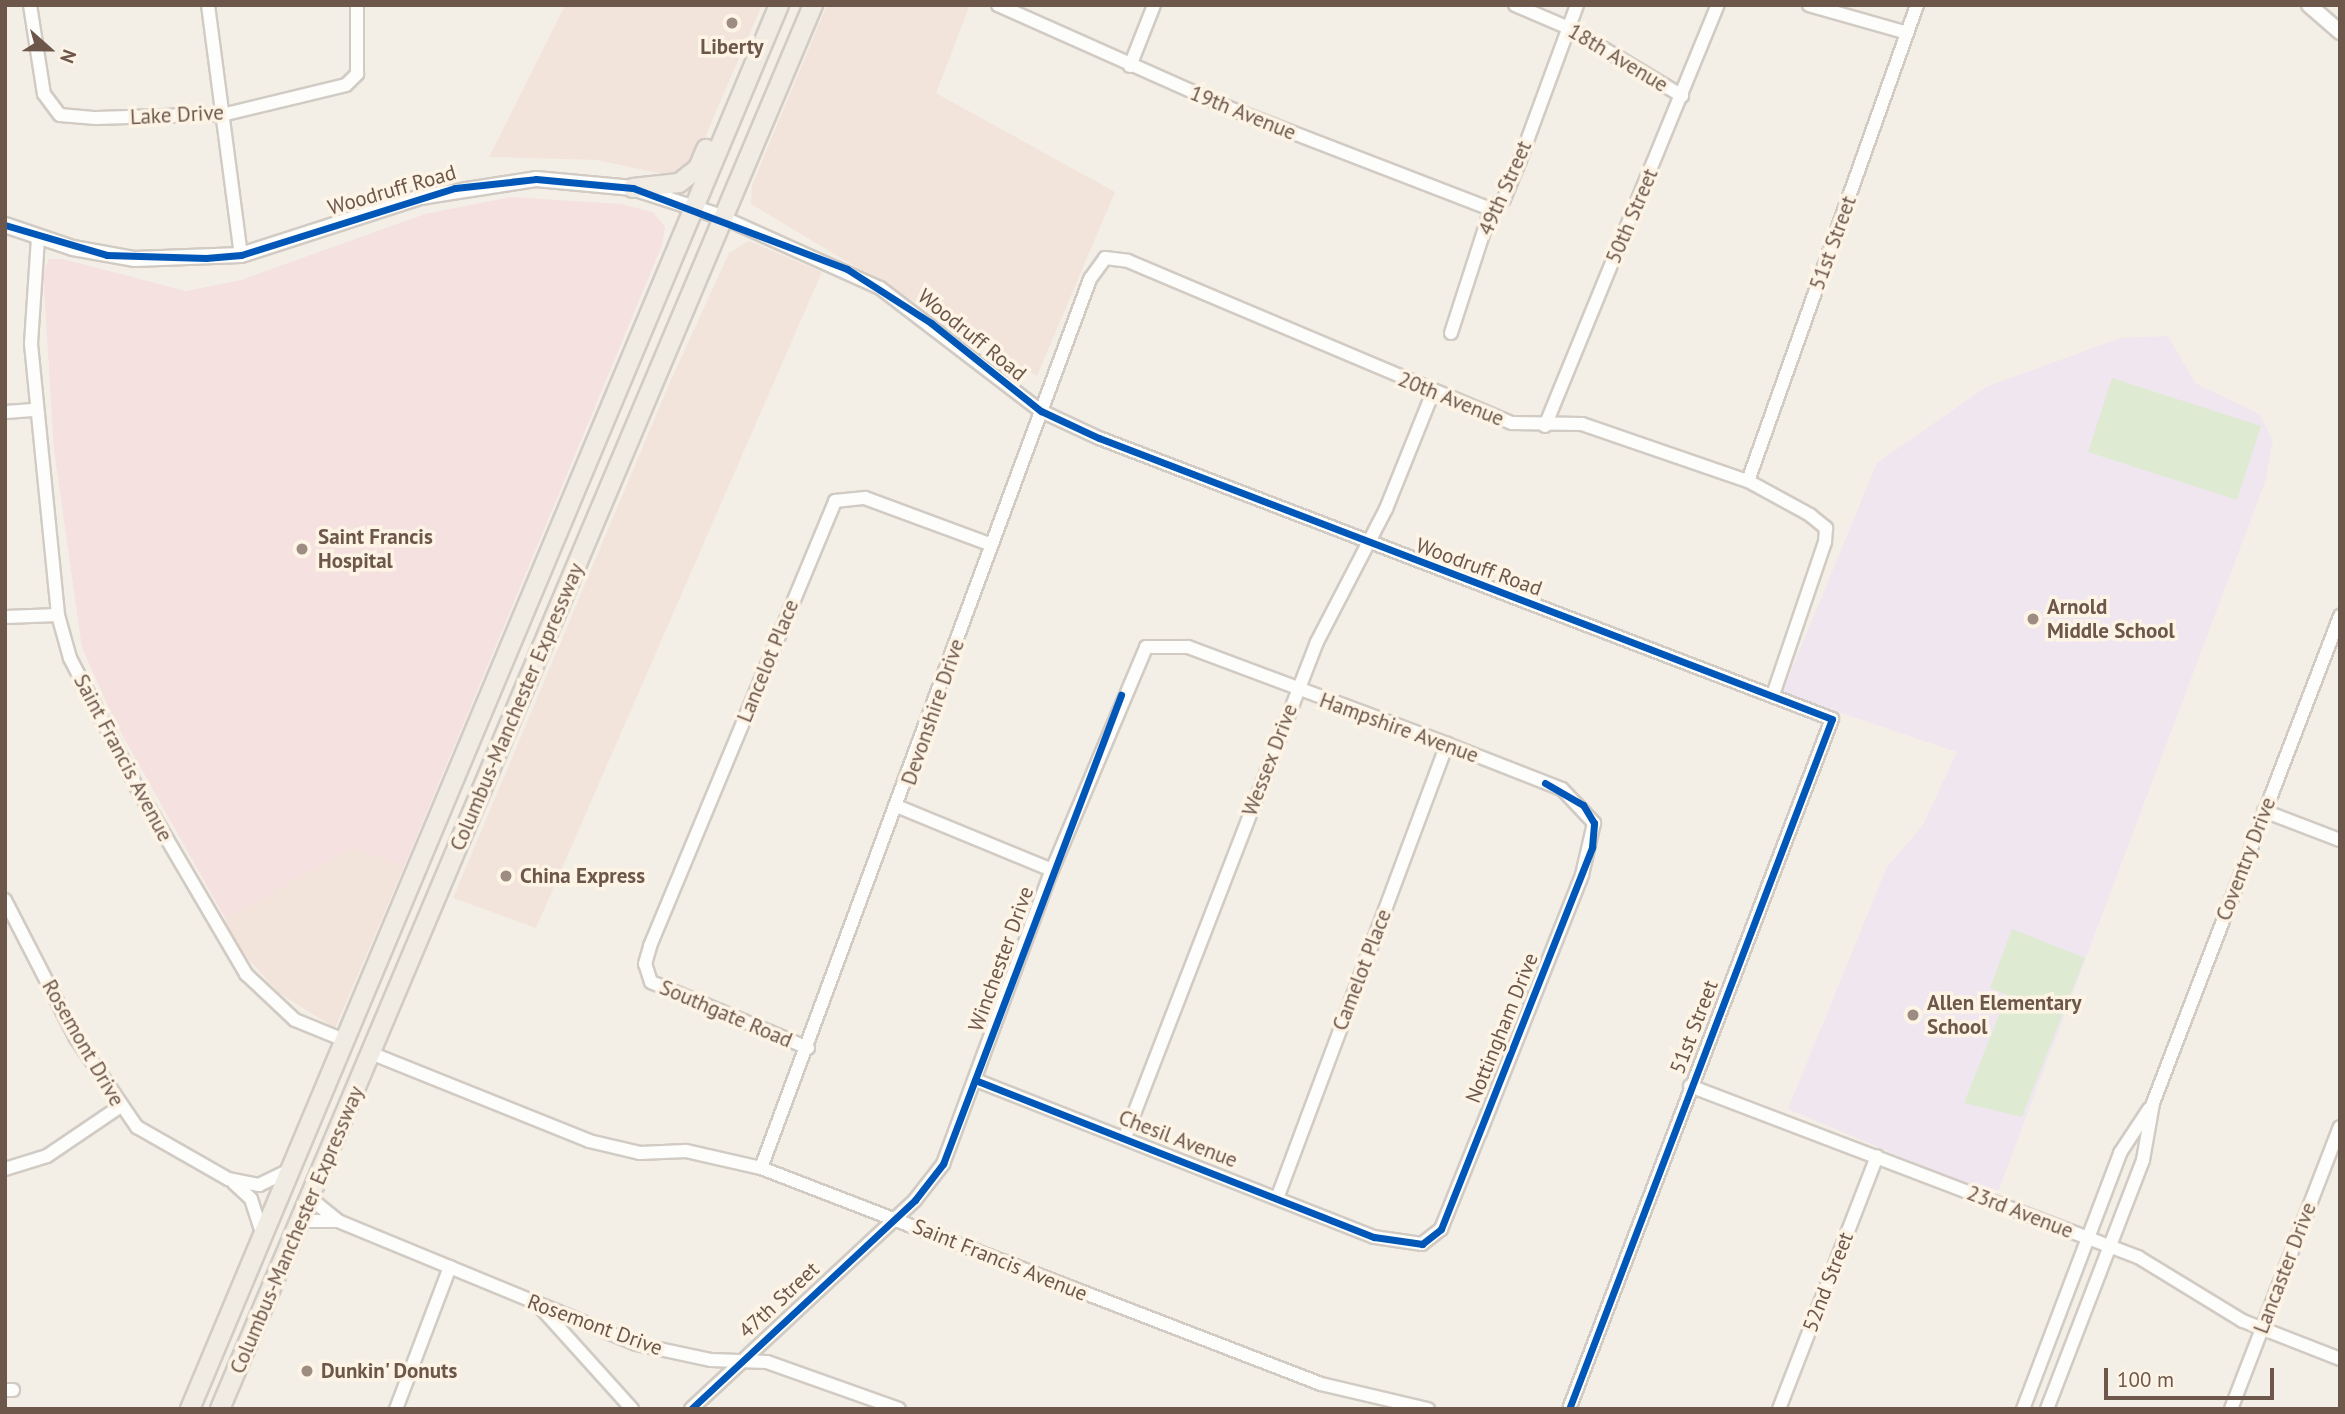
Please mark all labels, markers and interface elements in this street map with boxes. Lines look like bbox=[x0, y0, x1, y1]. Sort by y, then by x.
north arrow bbox=[14, 14, 84, 84]
marker: Liberty bbox=[724, 15, 740, 31]
street label: 18th Avenue bbox=[1563, 18, 1673, 98]
place label: Liberty bbox=[700, 34, 764, 60]
text: N bbox=[55, 46, 82, 67]
street label: 19th Avenue bbox=[1186, 80, 1300, 146]
street label: Lake Drive bbox=[129, 100, 225, 130]
street label: 49th Street bbox=[1473, 137, 1537, 239]
street label: Woodruff Road bbox=[325, 160, 459, 220]
street label: 50th Street bbox=[1601, 165, 1663, 267]
street label: 51st Street bbox=[1804, 193, 1862, 293]
street label: Woodruff Road bbox=[913, 284, 1031, 386]
street label: 20th Avenue bbox=[1394, 366, 1508, 432]
place label: Saint Francis Hospital bbox=[318, 524, 433, 574]
street label: Woodruff Road bbox=[1413, 533, 1545, 601]
marker: Saint Francis Hospital bbox=[292, 539, 312, 559]
street label: Columbus-Manchester Expressway bbox=[445, 559, 589, 855]
place label: Arnold Middle School bbox=[2047, 594, 2175, 644]
street label: Lancelot Place bbox=[732, 596, 804, 726]
marker: Arnold Middle School bbox=[2025, 611, 2041, 627]
street label: Devonshire Drive bbox=[896, 636, 970, 788]
street label: Saint Francis Avenue bbox=[68, 670, 178, 846]
street label: Hampshire Avenue bbox=[1316, 687, 1482, 769]
street label: Wessex Drive bbox=[1237, 700, 1303, 820]
street label: Coventry Drive bbox=[2211, 793, 2281, 925]
place label: China Express bbox=[520, 863, 645, 889]
marker: China Express bbox=[498, 868, 514, 884]
street label: Winchester Drive bbox=[963, 883, 1039, 1035]
street label: Camelot Place bbox=[1327, 906, 1397, 1034]
street label: Nottingham Drive bbox=[1460, 949, 1544, 1107]
street label: Rosemont Drive bbox=[37, 975, 129, 1111]
street label: Southgate Road bbox=[656, 975, 796, 1053]
street label: 51st Street bbox=[1665, 977, 1723, 1077]
place label: Allen Elementary School bbox=[1927, 990, 2081, 1040]
marker: Allen Elementary School bbox=[1905, 1007, 1921, 1023]
street label: Columbus-Manchester Expressway bbox=[225, 1082, 369, 1378]
street label: Chesil Avenue bbox=[1115, 1105, 1241, 1173]
street label: 23rd Avenue bbox=[1963, 1180, 2077, 1244]
street label: Lancaster Drive bbox=[2248, 1199, 2322, 1337]
street label: Saint Francis Avenue bbox=[909, 1213, 1091, 1307]
street label: 52nd Street bbox=[1797, 1229, 1859, 1335]
street label: 47th Street bbox=[734, 1257, 824, 1343]
street label: Rosemont Drive bbox=[524, 1289, 666, 1361]
scale bar bbox=[2107, 1354, 2277, 1398]
place label: Dunkin' Donuts bbox=[321, 1358, 459, 1384]
marker: Dunkin' Donuts bbox=[299, 1363, 315, 1379]
text: 100 m bbox=[2117, 1366, 2174, 1393]

